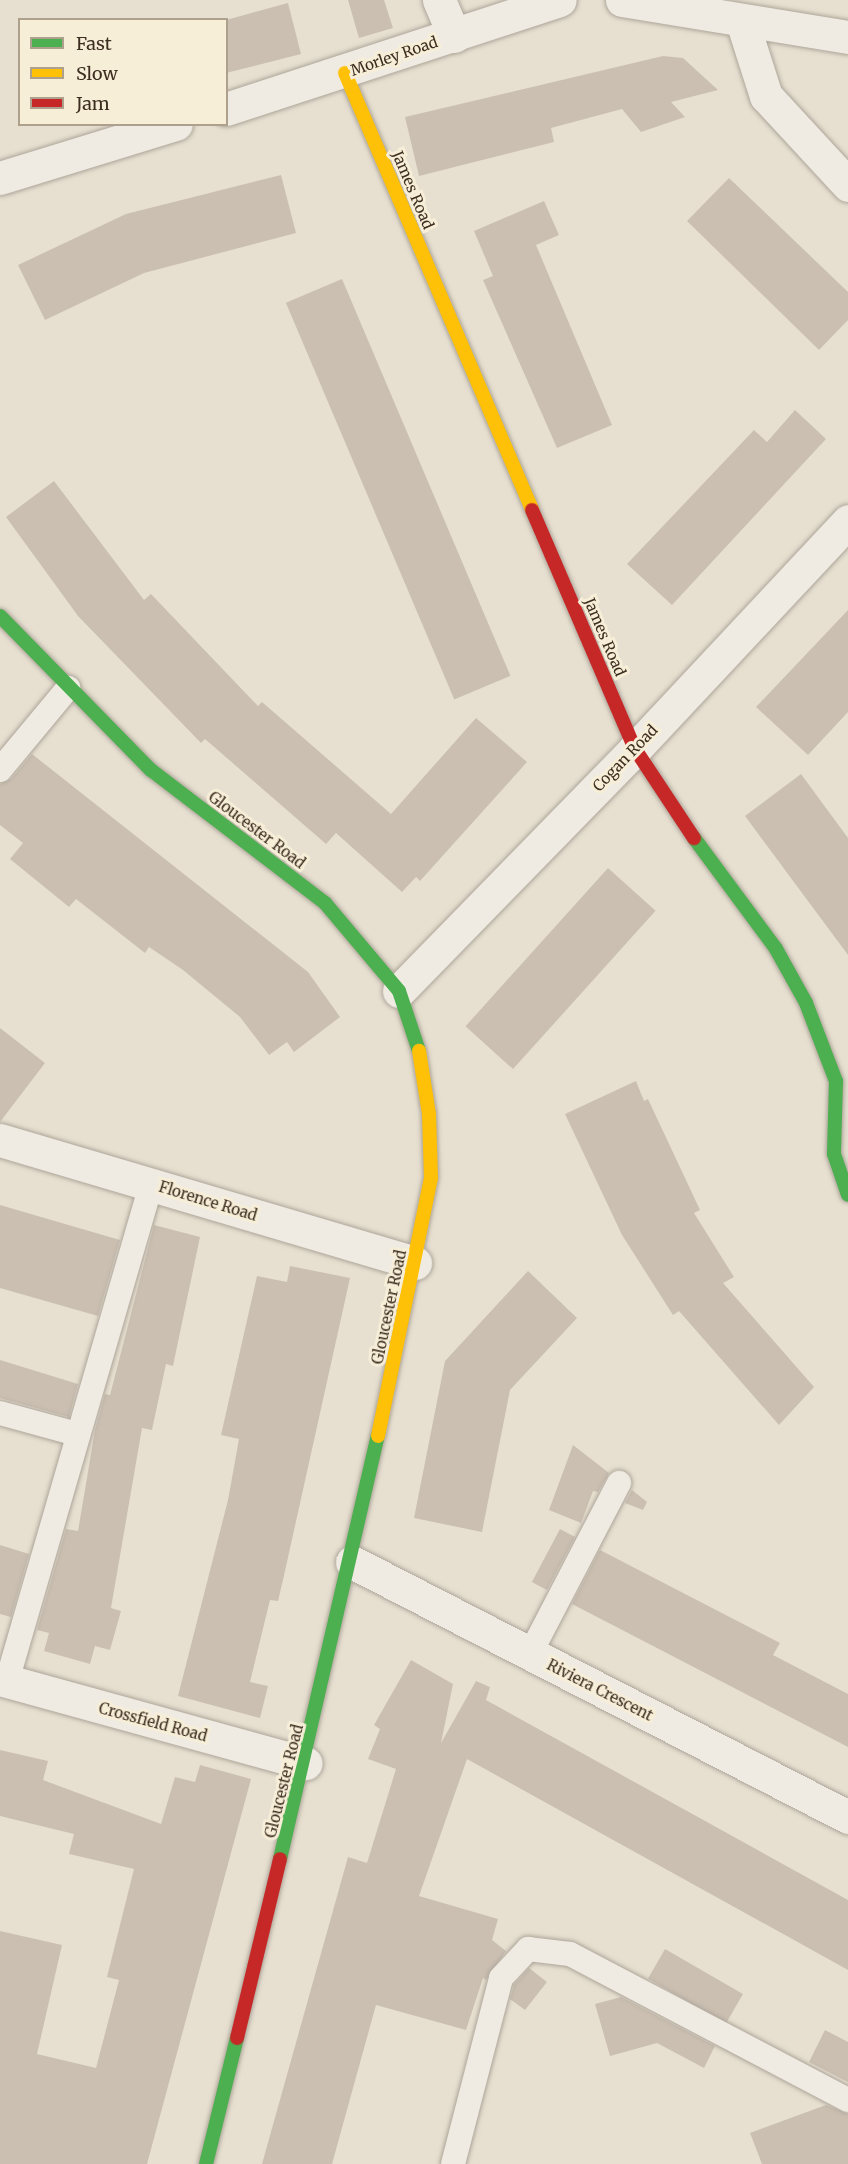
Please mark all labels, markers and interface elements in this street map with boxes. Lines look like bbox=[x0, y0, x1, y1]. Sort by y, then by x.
legend bbox=[18, 18, 228, 126]
text: Fast bbox=[76, 32, 112, 55]
street label: Morley Road bbox=[348, 33, 440, 79]
text: Slow bbox=[76, 62, 118, 85]
text: Jam bbox=[76, 92, 110, 115]
street label: James Road bbox=[388, 148, 438, 232]
street label: James Road bbox=[580, 595, 630, 679]
street label: Cogan Road bbox=[589, 721, 661, 795]
street label: Gloucester Road bbox=[205, 788, 309, 872]
street label: Florence Road bbox=[157, 1178, 259, 1224]
street label: Gloucester Road bbox=[368, 1248, 410, 1366]
street label: Riviera Crescent bbox=[544, 1656, 656, 1724]
street label: Crossfield Road bbox=[97, 1699, 209, 1745]
street label: Gloucester Road bbox=[261, 1722, 307, 1840]

